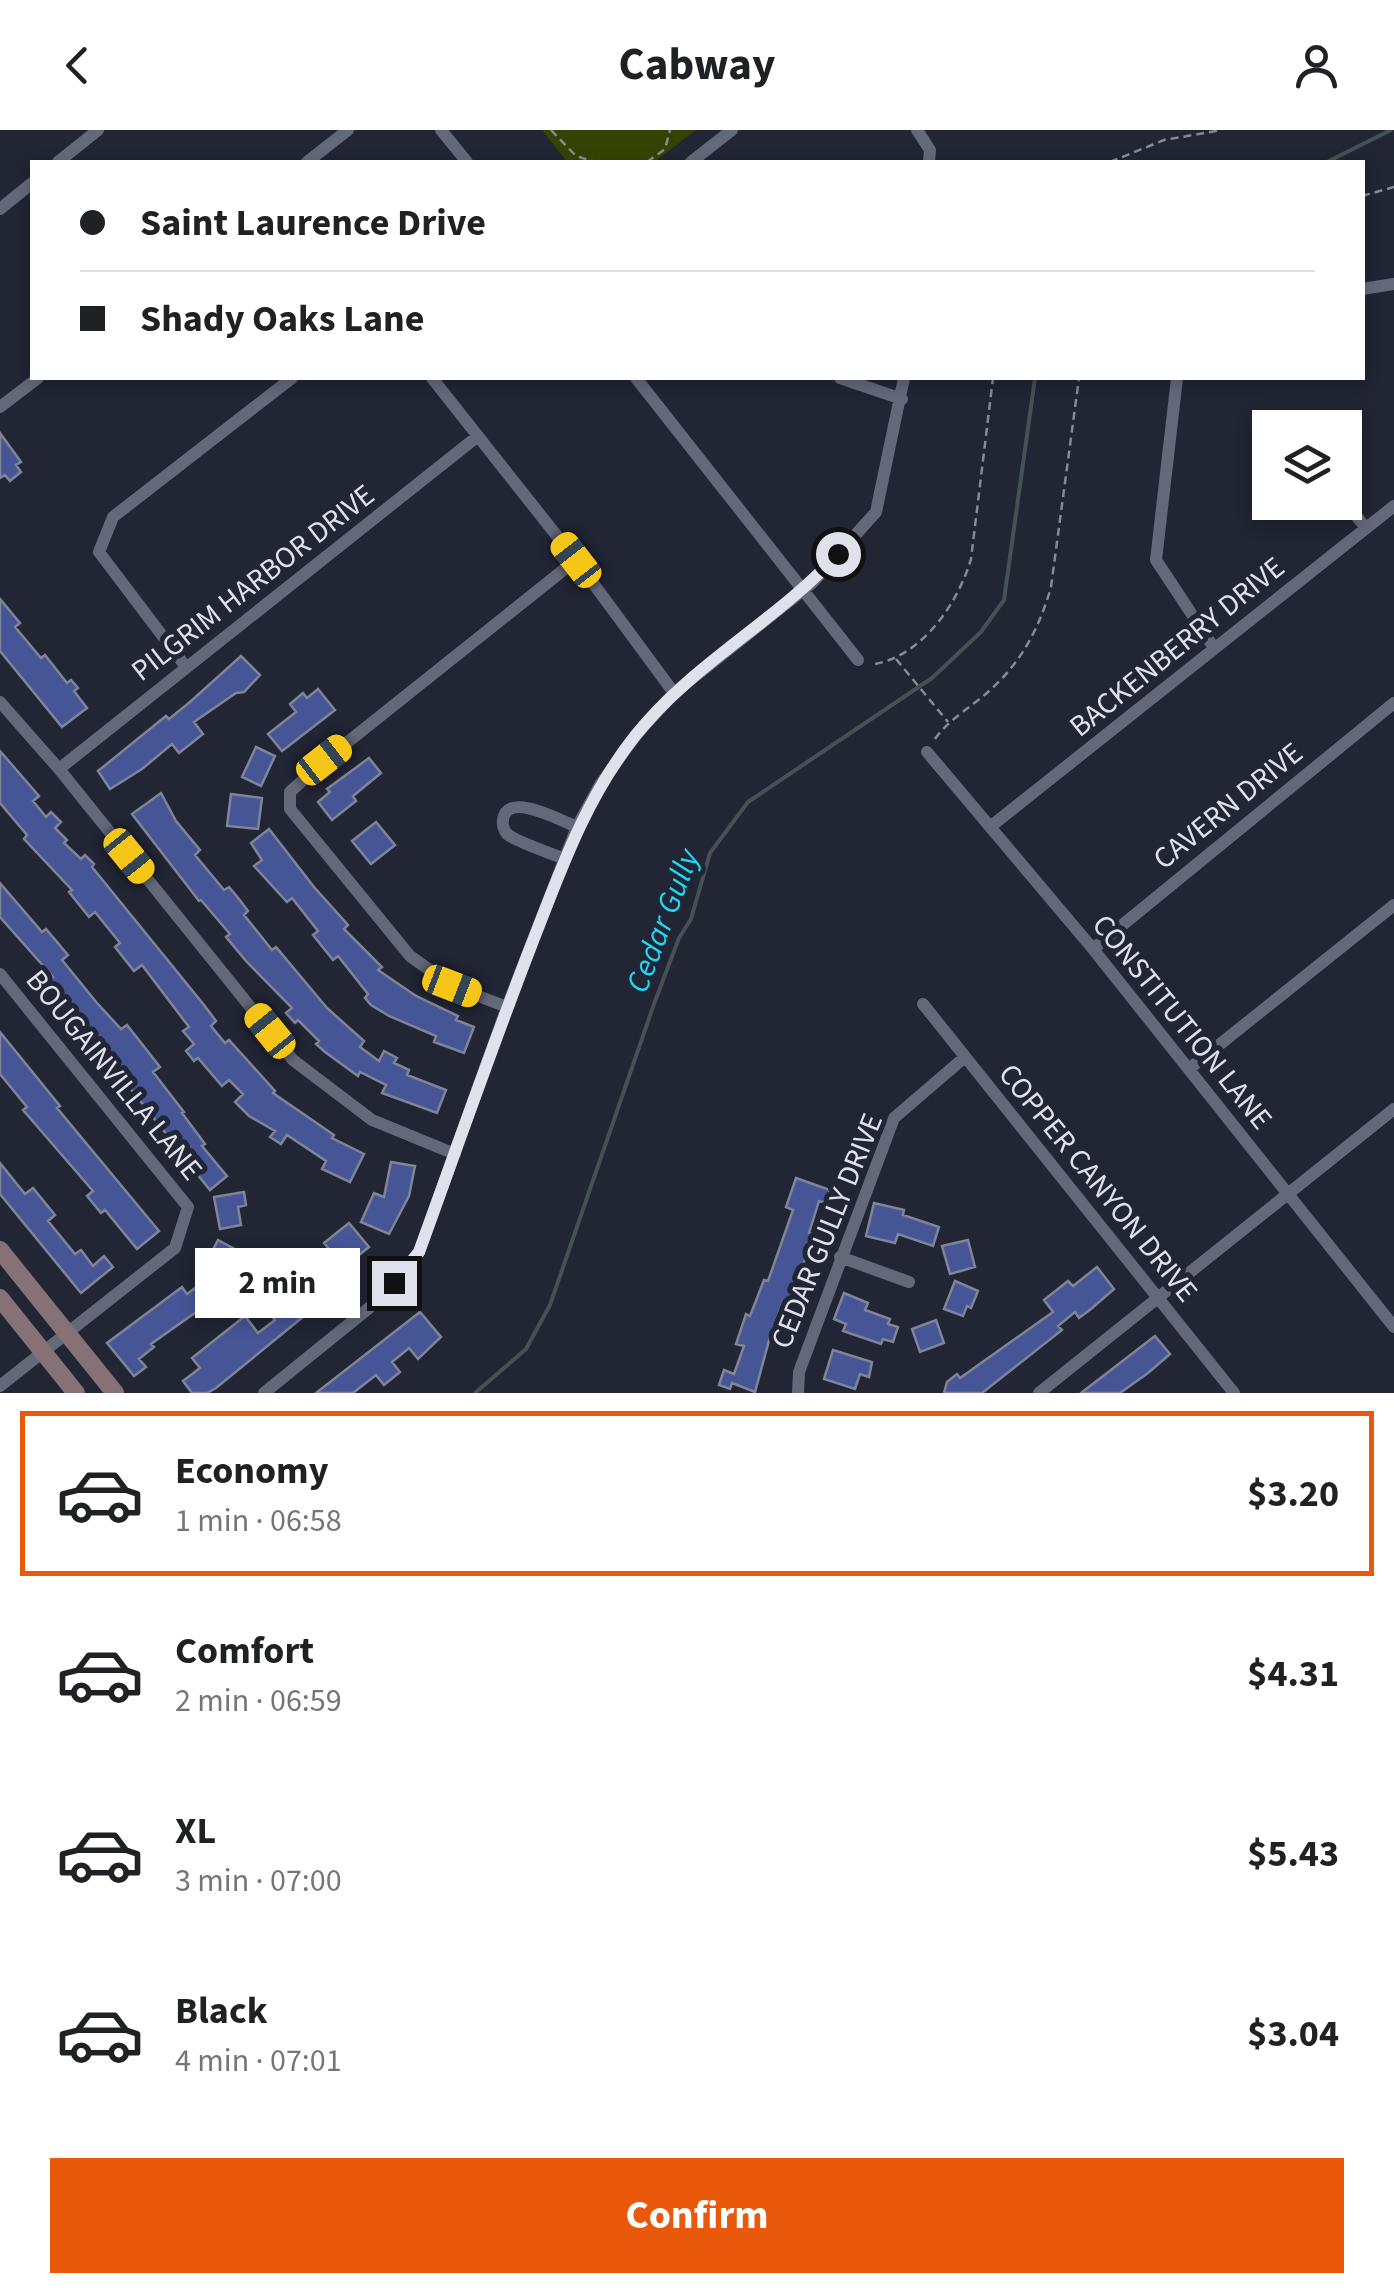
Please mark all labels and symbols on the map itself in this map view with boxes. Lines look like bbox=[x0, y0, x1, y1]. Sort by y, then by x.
street label: PILGRIM HARBOR DRIVE bbox=[122, 474, 384, 692]
car bbox=[546, 527, 606, 593]
route start bbox=[816, 532, 861, 577]
street label: BACKENBERRY DRIVE bbox=[1060, 547, 1294, 747]
car bbox=[291, 730, 357, 790]
street label: CAVERN DRIVE bbox=[1144, 732, 1312, 880]
car bbox=[98, 823, 160, 889]
water label: Cedar Gully bbox=[615, 841, 712, 999]
street label: CONSTITUTION LANE bbox=[1082, 905, 1282, 1139]
street label: BOUGAINVILLA LANE bbox=[15, 960, 213, 1190]
car bbox=[419, 961, 485, 1011]
car bbox=[239, 998, 301, 1064]
street label: COPPER CANYON DRIVE bbox=[988, 1055, 1208, 1311]
street label: CEDAR GULLY DRIVE bbox=[760, 1107, 894, 1355]
callout: 2 min bbox=[194, 1248, 359, 1318]
route end bbox=[372, 1261, 417, 1306]

